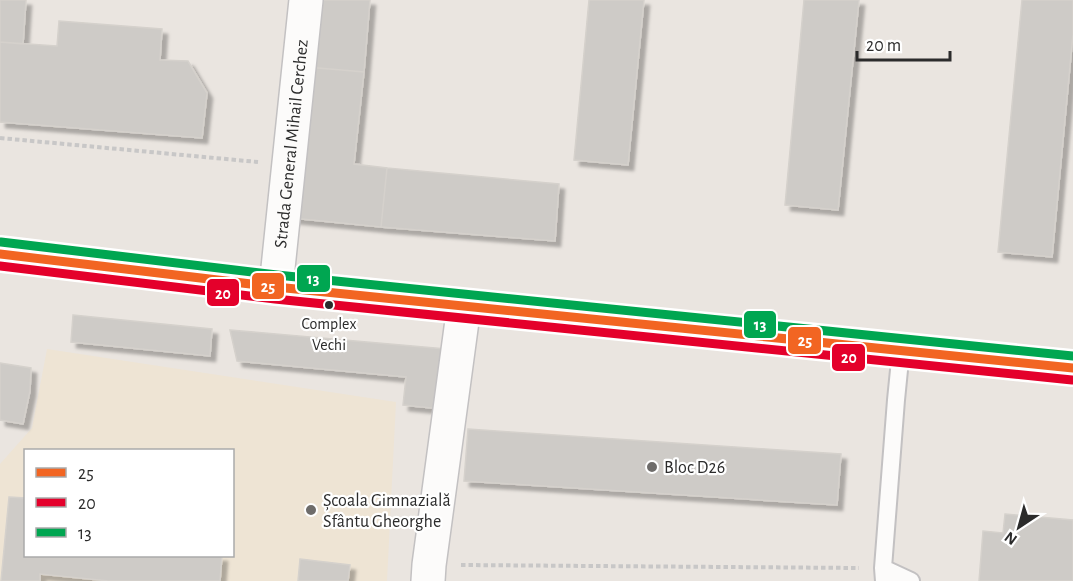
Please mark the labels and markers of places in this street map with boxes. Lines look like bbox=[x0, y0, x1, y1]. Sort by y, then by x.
marker: Complex Vechi bbox=[323, 299, 335, 311]
place label: Complex Vechi bbox=[302, 316, 356, 353]
place label: Bloc D26 bbox=[664, 459, 725, 477]
marker: Bloc D26 bbox=[645, 460, 659, 474]
place label: Școala Gimnazială Sfântu Gheorghe bbox=[323, 492, 451, 531]
marker: Școala Gimnazială Sfântu Gheorghe bbox=[304, 503, 318, 517]

